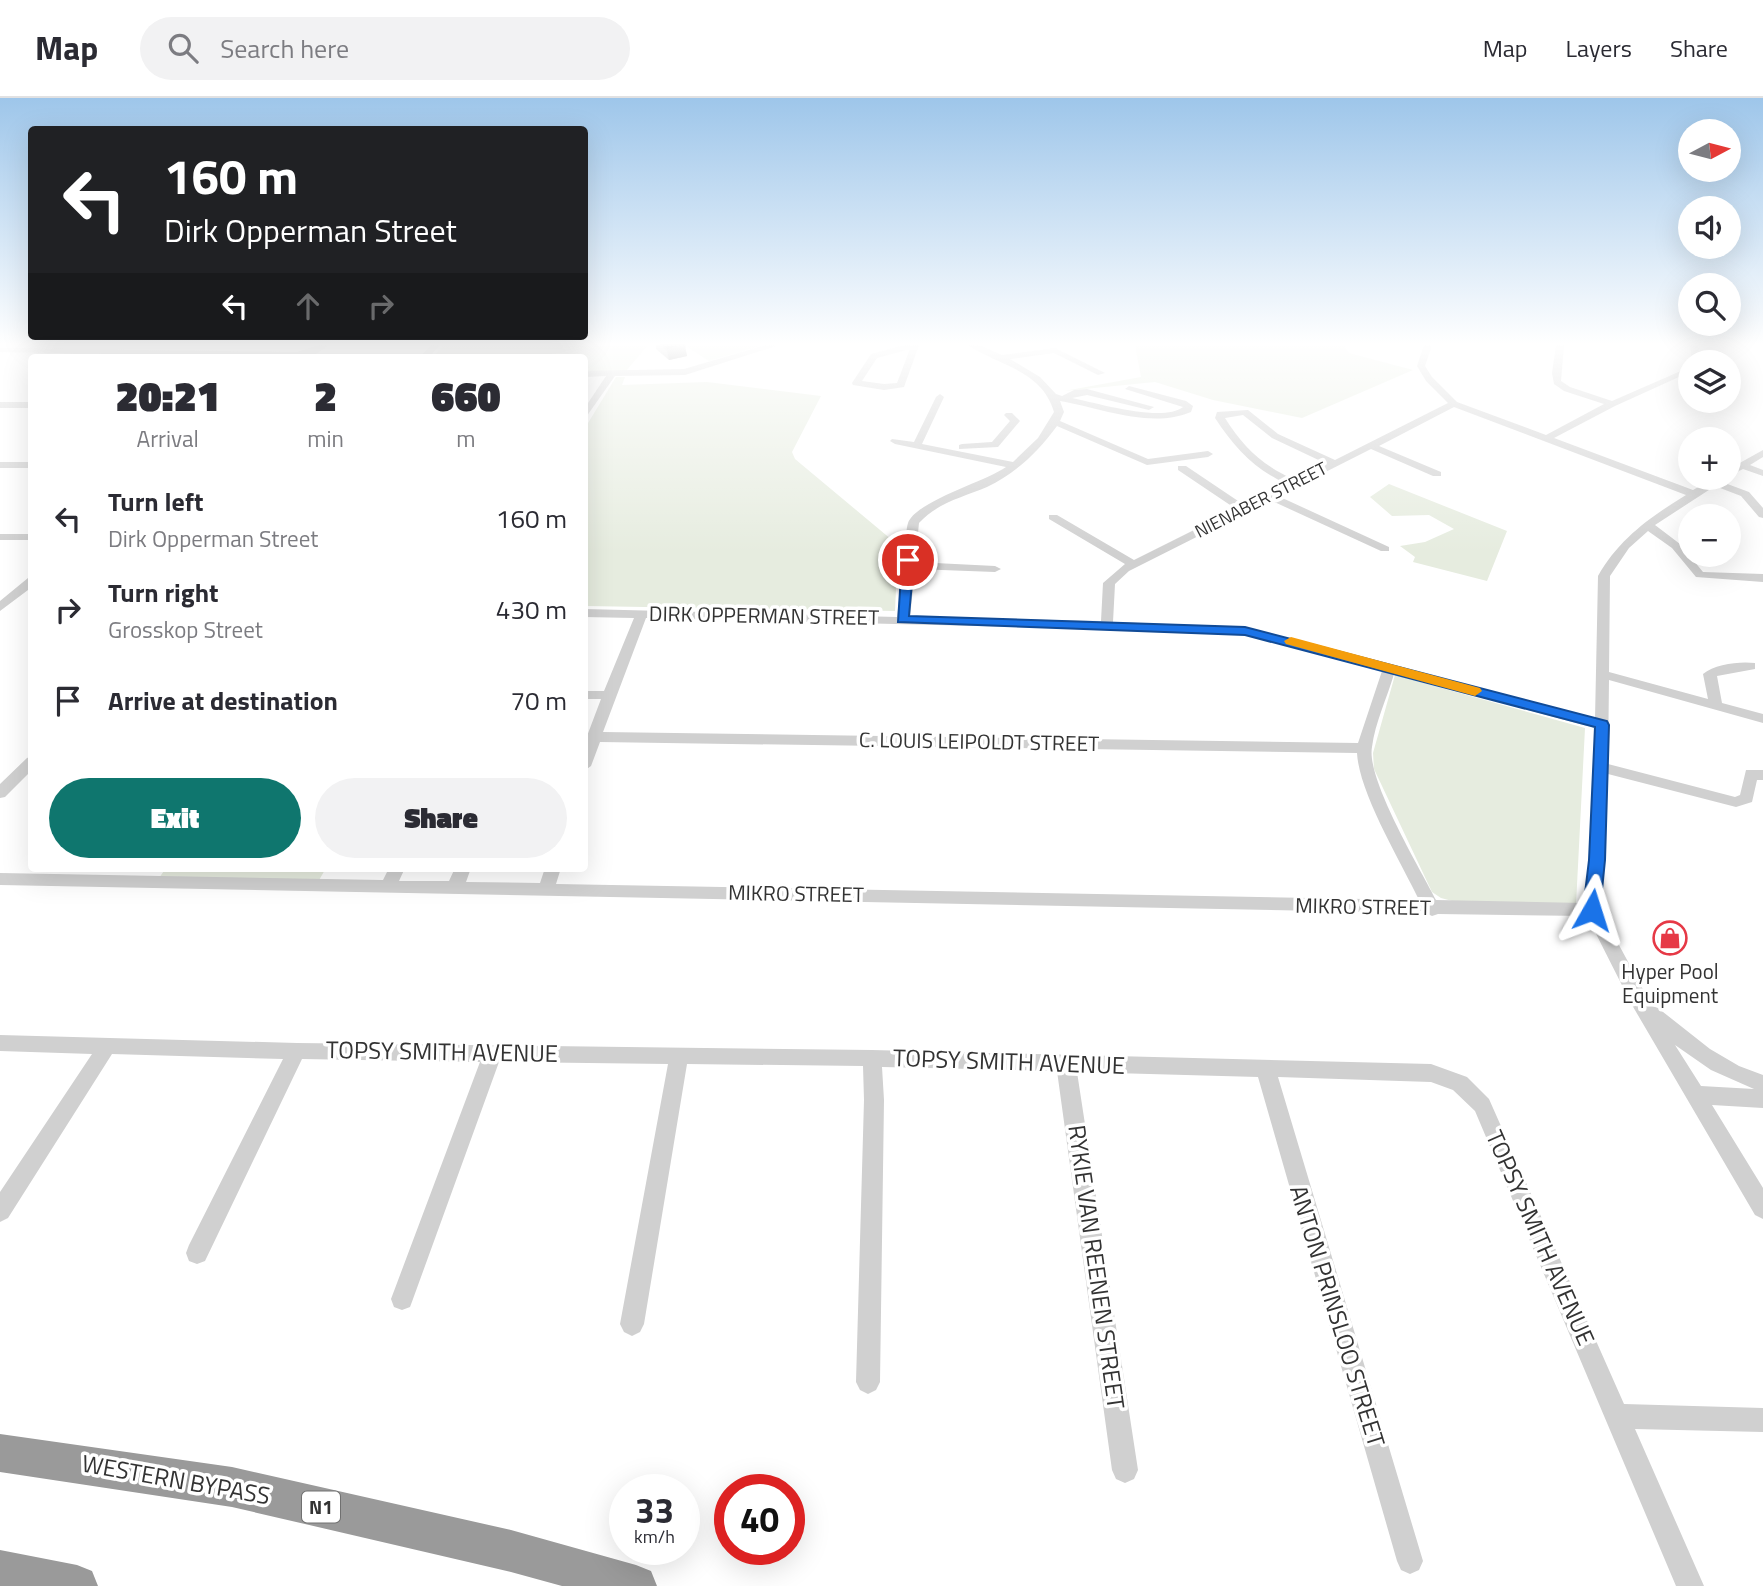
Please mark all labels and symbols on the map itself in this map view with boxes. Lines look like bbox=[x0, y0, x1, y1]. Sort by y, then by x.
north arrow bbox=[1678, 119, 1741, 182]
street label: NIENABER STREET bbox=[1190, 454, 1332, 545]
pin bbox=[878, 530, 938, 590]
street label: DIRK OPPERMAN STREET bbox=[649, 597, 879, 633]
street label: C. LOUIS LEIPOLDT STREET bbox=[859, 723, 1099, 759]
position arrow bbox=[1555, 873, 1629, 947]
street label: MIKRO STREET bbox=[728, 876, 864, 910]
street label: MIKRO STREET bbox=[1295, 889, 1431, 923]
shop icon: Hyper Pool Equipment bbox=[1651, 919, 1689, 957]
place label: Hyper Pool Equipment bbox=[1621, 955, 1719, 1011]
street label: TOPSY SMITH AVENUE bbox=[326, 1031, 558, 1071]
street label: TOPSY SMITH AVENUE bbox=[892, 1039, 1126, 1083]
street label: RYKIE VAN REENEN STREET bbox=[1059, 1123, 1135, 1412]
street label: TOPSY SMITH AVENUE bbox=[1477, 1124, 1605, 1351]
street label: ANTON PRINSLOO STREET bbox=[1281, 1181, 1395, 1451]
street label: WESTERN BYPASS bbox=[79, 1445, 273, 1513]
speed limit sign: 40 bbox=[714, 1474, 805, 1565]
road number: N1 bbox=[302, 1492, 340, 1522]

